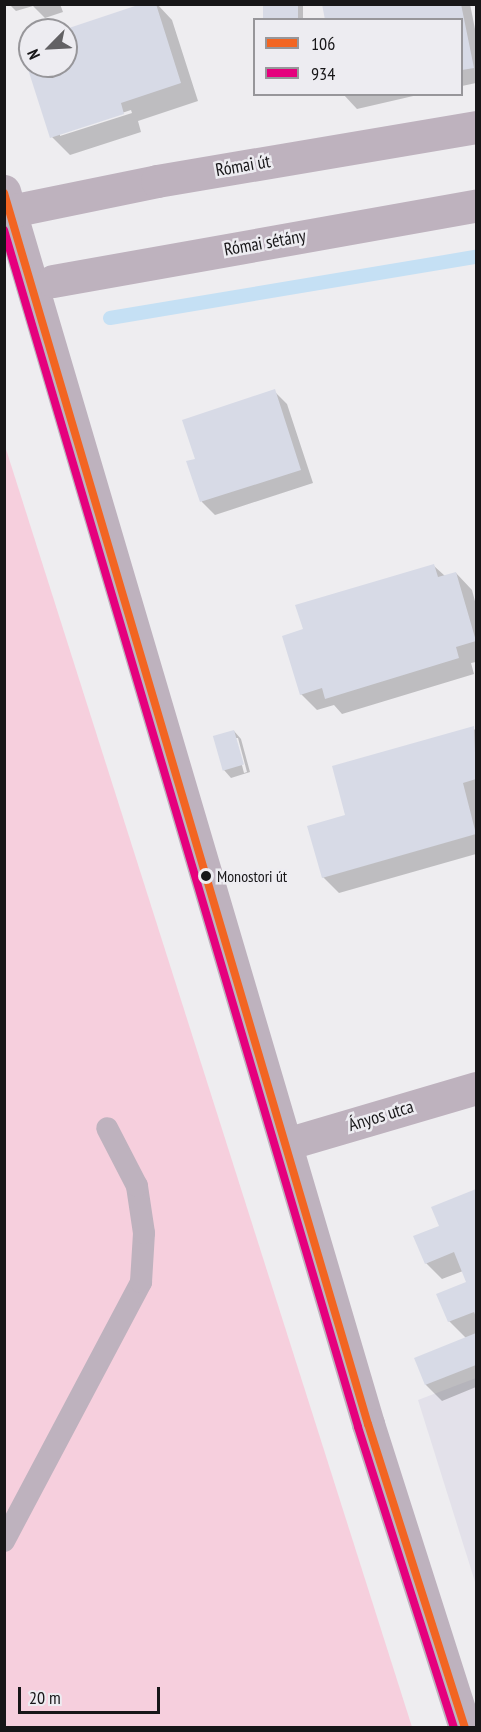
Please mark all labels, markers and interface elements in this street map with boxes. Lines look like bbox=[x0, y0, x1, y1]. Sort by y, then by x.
north arrow bbox=[18, 18, 78, 78]
legend bbox=[253, 18, 463, 96]
text: 106 bbox=[311, 32, 335, 55]
text: N bbox=[22, 47, 44, 63]
text: 934 bbox=[311, 62, 335, 85]
street label: Római út bbox=[214, 151, 272, 181]
street label: Római sétány bbox=[222, 225, 308, 261]
place label: Monostori út bbox=[217, 866, 287, 886]
marker: Monostori út bbox=[200, 870, 212, 882]
street label: Ányos utca bbox=[346, 1096, 416, 1136]
scale bar bbox=[21, 1675, 164, 1713]
text: 20 m bbox=[29, 1686, 61, 1709]

